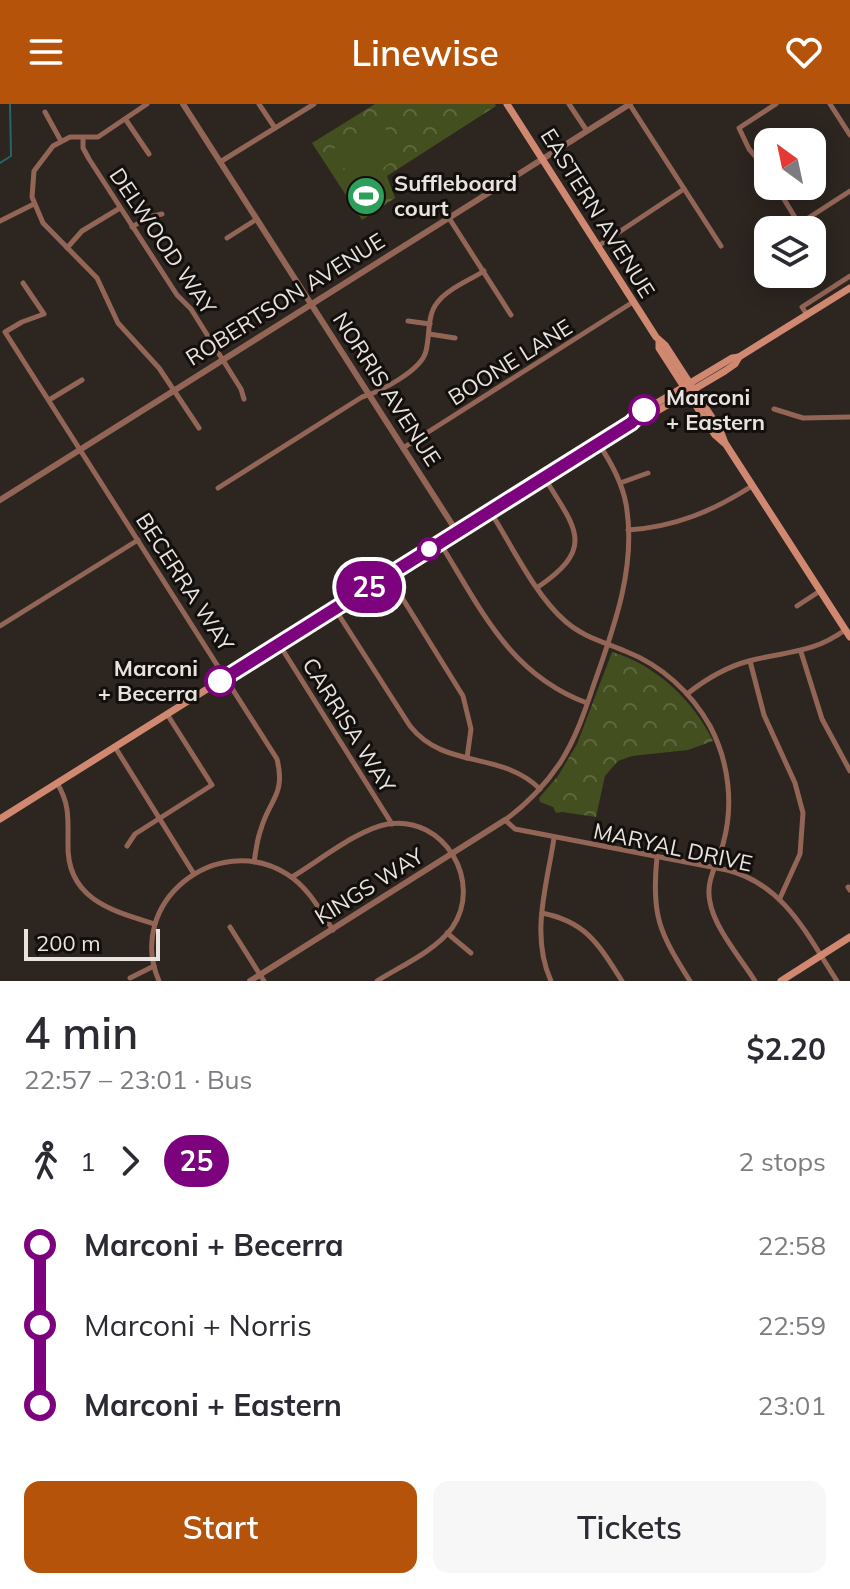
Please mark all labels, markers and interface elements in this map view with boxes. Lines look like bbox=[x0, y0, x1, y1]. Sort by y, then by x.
icon: menu bbox=[24, 30, 68, 74]
text: Linewise bbox=[351, 30, 499, 75]
icon: heart bbox=[782, 30, 826, 74]
street label: EASTERN AVENUE bbox=[535, 123, 661, 303]
north arrow bbox=[754, 128, 826, 200]
map controls bbox=[754, 128, 826, 288]
street label: DELWOOD WAY bbox=[104, 162, 223, 320]
place label: Suffleboard court bbox=[394, 169, 517, 222]
sports icon: Suffleboard court bbox=[345, 175, 387, 217]
button: layers bbox=[754, 216, 826, 288]
street label: ROBERTSON AVENUE bbox=[180, 226, 390, 372]
street label: NORRIS AVENUE bbox=[327, 307, 447, 471]
street label: BOONE LANE bbox=[443, 313, 577, 411]
place label: Marconi + Eastern bbox=[666, 383, 765, 436]
marker: Marconi + Eastern bbox=[629, 395, 659, 425]
street label: BECERRA WAY bbox=[130, 508, 240, 657]
unlabelled marker bbox=[418, 538, 440, 560]
line badge: 25 bbox=[333, 561, 405, 613]
text: 25 bbox=[352, 569, 386, 604]
street label: CARRISA WAY bbox=[296, 652, 402, 798]
place label: Marconi + Becerra bbox=[98, 654, 198, 707]
marker: Marconi + Becerra bbox=[205, 666, 235, 696]
street label: MARYAL DRIVE bbox=[591, 817, 755, 877]
street label: KINGS WAY bbox=[309, 841, 429, 930]
scale bar bbox=[24, 925, 160, 961]
text: 200 m bbox=[36, 929, 101, 957]
text: 4 min bbox=[24, 1005, 138, 1060]
text: $2.20 bbox=[747, 1030, 826, 1068]
text: 22:57 – 23:01 · Bus bbox=[24, 1063, 253, 1096]
icon: walk bbox=[24, 1139, 68, 1183]
icon: forward bbox=[108, 1139, 152, 1183]
text: 25 bbox=[180, 1143, 213, 1178]
text: 1 bbox=[80, 1145, 96, 1178]
text: 2 stops bbox=[739, 1145, 826, 1178]
text: Marconi + Becerra bbox=[84, 1226, 344, 1264]
text: 22:58 bbox=[758, 1229, 826, 1262]
text: Marconi + Norris bbox=[84, 1306, 312, 1344]
text: 22:59 bbox=[758, 1309, 826, 1342]
text: Marconi + Eastern bbox=[84, 1386, 342, 1424]
text: 23:01 bbox=[758, 1389, 826, 1422]
button: Start bbox=[24, 1481, 417, 1573]
button: Tickets bbox=[433, 1481, 826, 1573]

